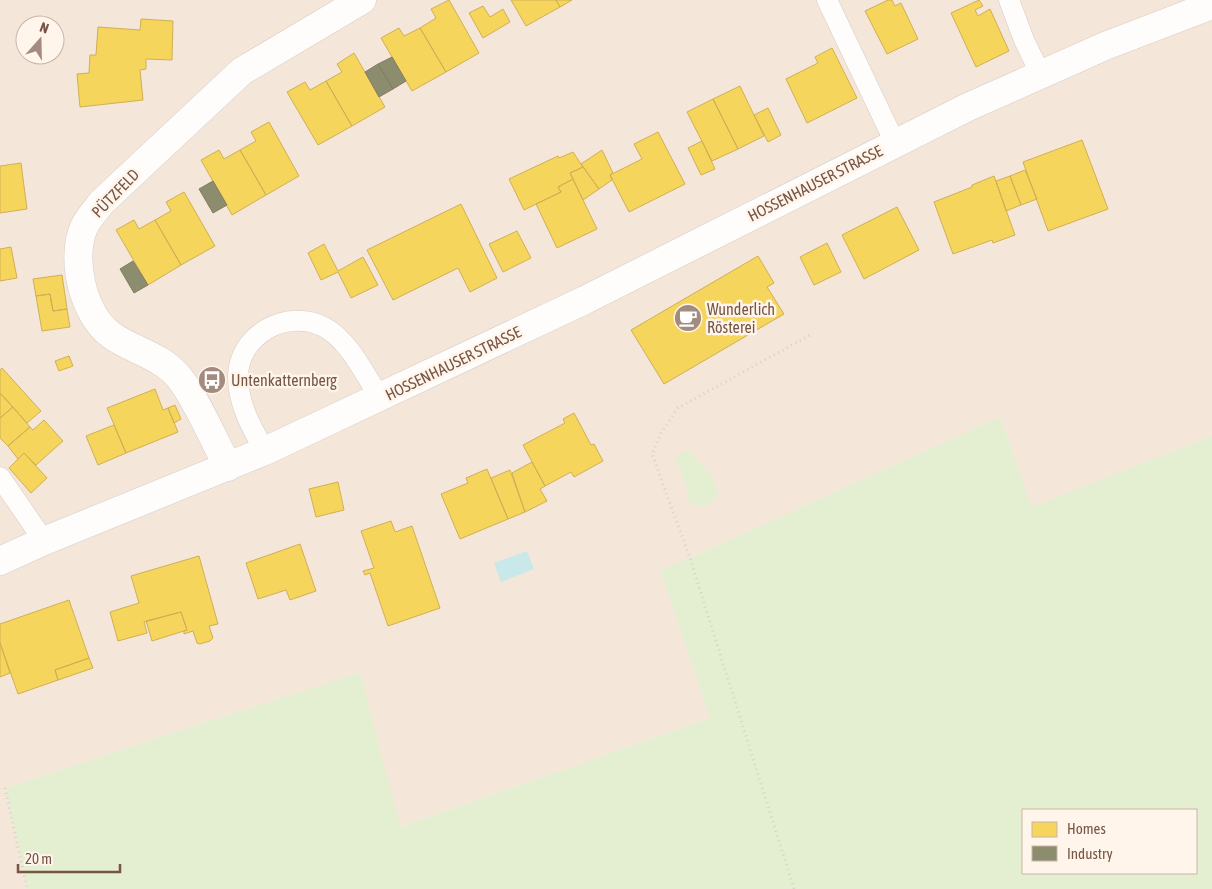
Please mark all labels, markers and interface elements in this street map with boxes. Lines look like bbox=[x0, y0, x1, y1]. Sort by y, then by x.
north arrow bbox=[15, 15, 65, 65]
text: N bbox=[38, 19, 51, 37]
street label: HOSSENHAUSER STRASSE bbox=[745, 141, 885, 225]
street label: PÜTZFELD bbox=[88, 165, 142, 221]
place label: Wunderlich Rösterei bbox=[707, 300, 775, 336]
cafe icon: Wunderlich Rösterei bbox=[673, 303, 703, 333]
street label: HOSSENHAUSER STRASSE bbox=[382, 322, 524, 404]
bus stop icon: Untenkatternberg bbox=[197, 365, 227, 395]
place label: Untenkatternberg bbox=[231, 371, 337, 390]
legend bbox=[1022, 809, 1197, 874]
text: Homes bbox=[1067, 820, 1106, 837]
scale bar bbox=[18, 842, 120, 874]
text: Industry bbox=[1067, 845, 1113, 862]
text: 20 m bbox=[25, 850, 52, 867]

